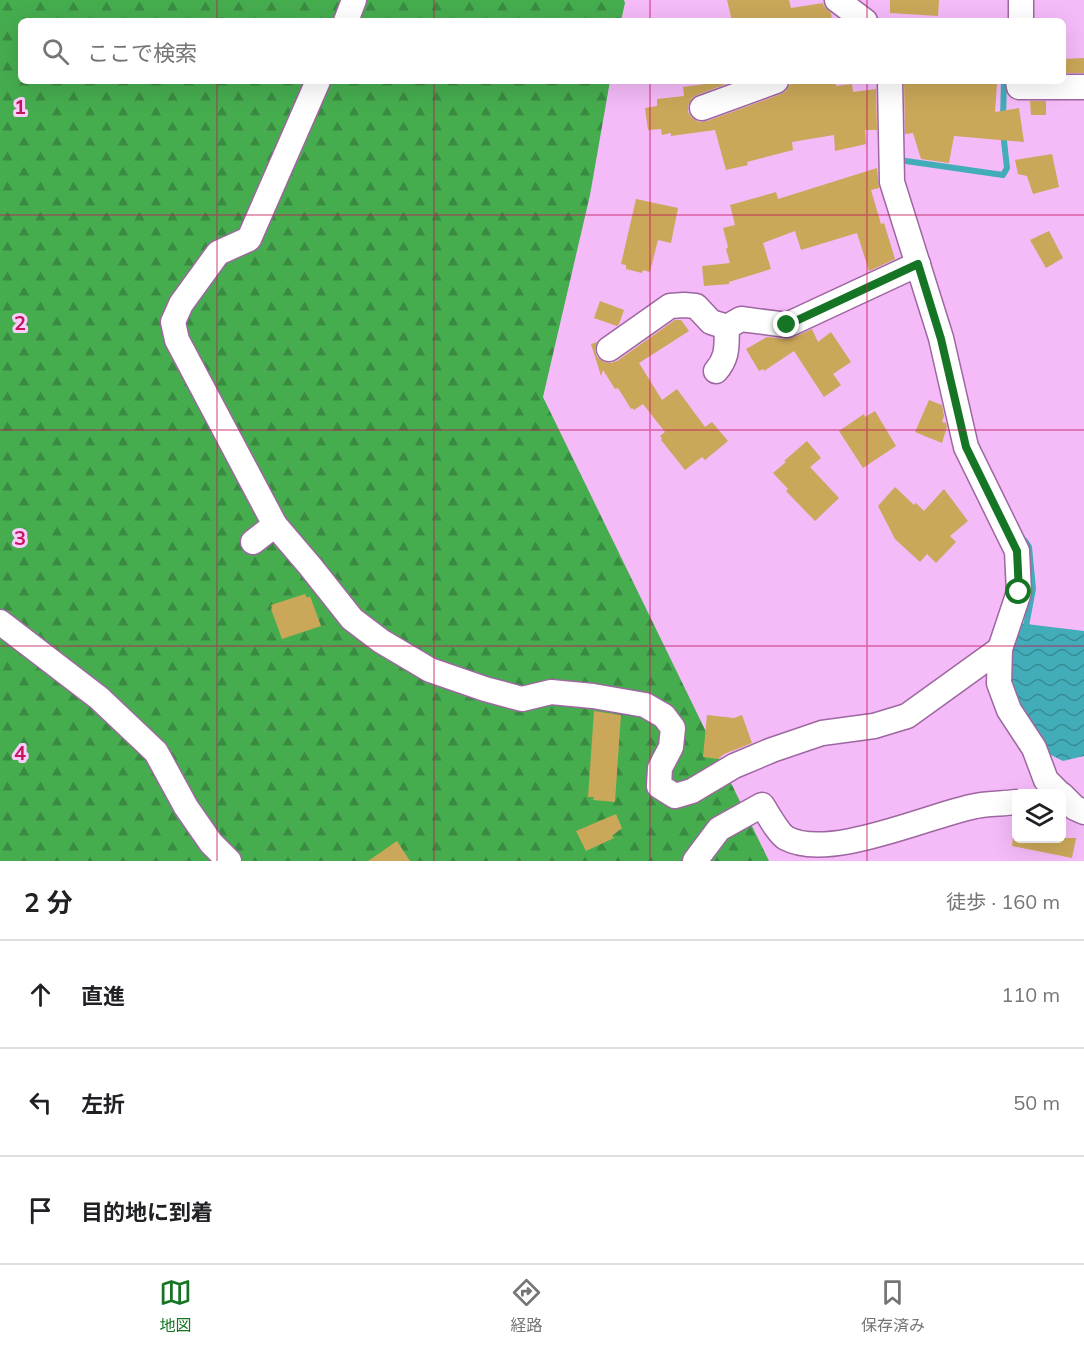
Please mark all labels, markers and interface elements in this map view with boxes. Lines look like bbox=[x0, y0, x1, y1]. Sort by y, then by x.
search box bbox=[18, 18, 1066, 84]
icon: search bbox=[39, 35, 72, 68]
text: ここで検索 bbox=[87, 39, 197, 67]
text: 1 bbox=[14, 94, 26, 119]
text: 2 bbox=[14, 310, 26, 335]
route end bbox=[773, 311, 799, 337]
text: 3 bbox=[14, 525, 26, 550]
route start bbox=[1005, 578, 1031, 604]
text: 4 bbox=[14, 740, 26, 765]
map controls bbox=[1012, 789, 1066, 843]
button: layers bbox=[1012, 789, 1066, 843]
text: 2 分 bbox=[24, 886, 73, 919]
text: 徒歩 · 160 m bbox=[946, 889, 1060, 914]
icon: ahead bbox=[24, 978, 57, 1011]
text: 直進 bbox=[81, 982, 125, 1010]
text: 110 m bbox=[1001, 982, 1060, 1007]
icon: left bbox=[24, 1086, 57, 1119]
text: 左折 bbox=[81, 1090, 125, 1118]
text: 50 m bbox=[1013, 1090, 1060, 1115]
icon: arrive bbox=[24, 1194, 57, 1227]
text: 目的地に到着 bbox=[81, 1198, 213, 1226]
tab: 地図 bbox=[159, 1276, 192, 1336]
tab: 経路 bbox=[510, 1276, 543, 1336]
tab: 保存済み bbox=[861, 1276, 925, 1336]

